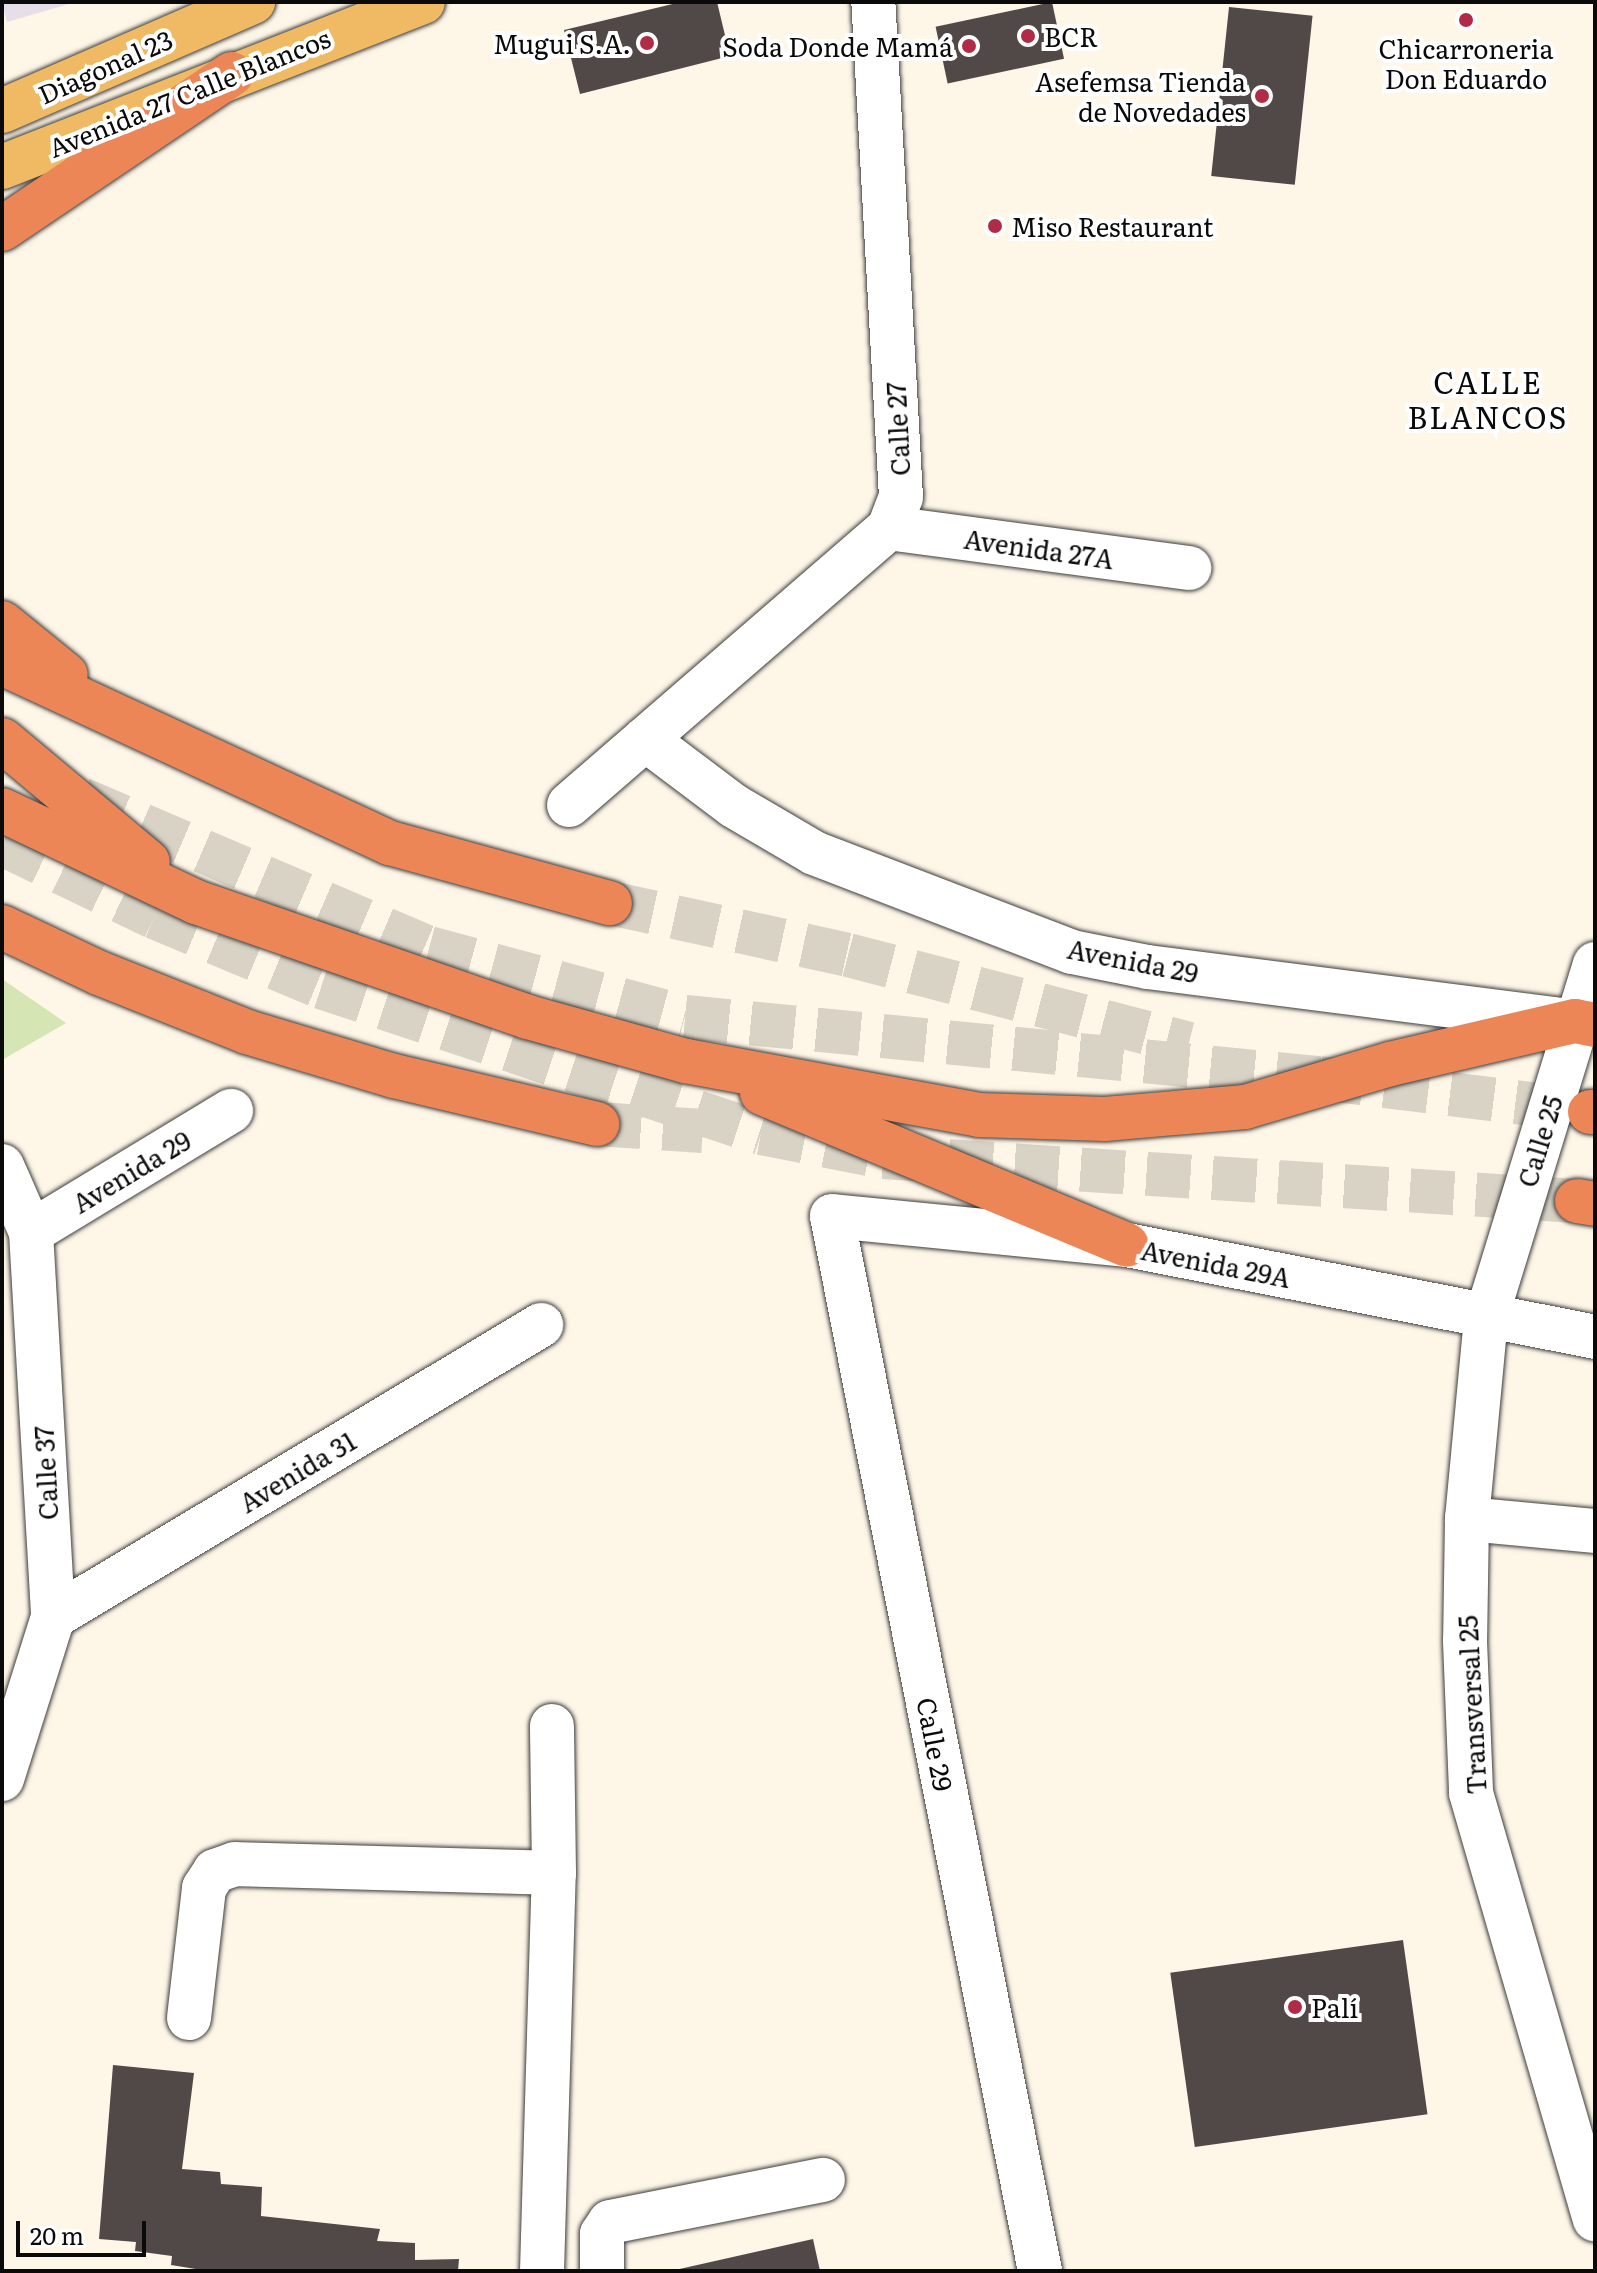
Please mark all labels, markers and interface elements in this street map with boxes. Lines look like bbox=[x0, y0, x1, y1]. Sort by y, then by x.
marker: Chicarroneria Don Eduardo bbox=[1457, 11, 1475, 29]
place label: BCR bbox=[1044, 20, 1098, 52]
street label: Avenida 27 Calle Blancos bbox=[44, 21, 334, 163]
street label: Diagonal 23 bbox=[33, 22, 177, 110]
place label: Mugui S.A. bbox=[493, 27, 631, 59]
marker: BCR bbox=[1019, 27, 1037, 45]
place label: Soda Donde Mamá bbox=[722, 30, 953, 62]
place label: Chicarroneria Don Eduardo bbox=[1378, 32, 1554, 94]
marker: Mugui S.A. bbox=[638, 34, 656, 52]
marker: Soda Donde Mamá bbox=[960, 37, 978, 55]
place label: Asefemsa Tienda de Novedades bbox=[1035, 65, 1246, 126]
marker: Asefemsa Tienda de Novedades bbox=[1253, 87, 1271, 105]
place label: Miso Restaurant bbox=[1011, 210, 1213, 242]
marker: Miso Restaurant bbox=[986, 217, 1004, 235]
district label: CALLE BLANCOS bbox=[1407, 363, 1569, 434]
street label: Calle 27 bbox=[879, 381, 915, 477]
street label: Avenida 27A bbox=[962, 522, 1116, 574]
street label: Avenida 29 bbox=[1065, 932, 1201, 988]
street label: Calle 25 bbox=[1510, 1091, 1568, 1191]
street label: Avenida 29 bbox=[66, 1124, 196, 1218]
street label: Avenida 29A bbox=[1139, 1233, 1293, 1293]
street label: Avenida 31 bbox=[233, 1424, 361, 1518]
street label: Calle 37 bbox=[27, 1425, 63, 1521]
street label: Transversal 25 bbox=[1451, 1615, 1491, 1795]
street label: Calle 29 bbox=[912, 1695, 960, 1793]
place label: Palí bbox=[1311, 1991, 1358, 2023]
marker: Palí bbox=[1286, 1998, 1304, 2016]
scale bar bbox=[20, 2205, 150, 2255]
text: 20 m bbox=[30, 2217, 84, 2252]

